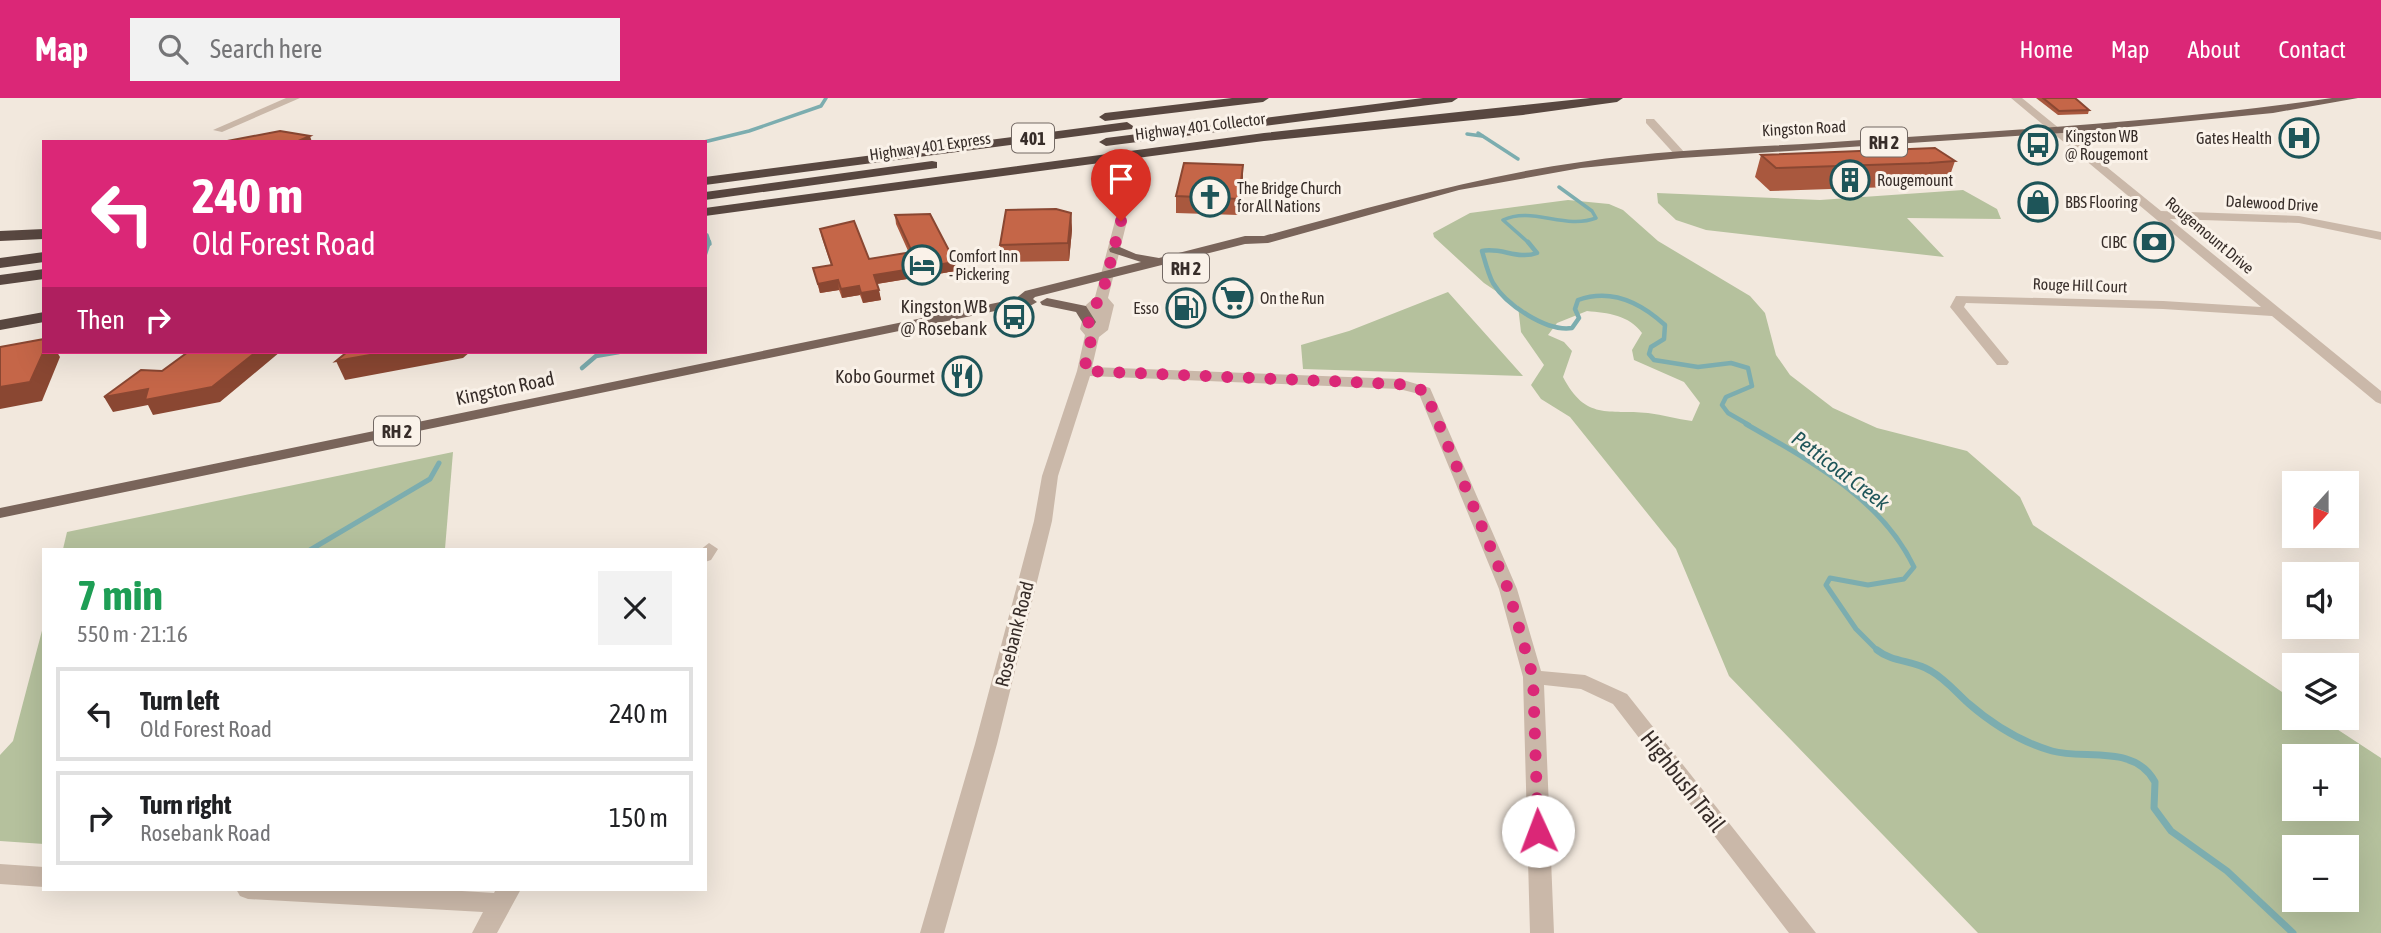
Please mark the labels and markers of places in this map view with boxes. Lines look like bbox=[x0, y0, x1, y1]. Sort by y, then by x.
hospital icon: Gates Health bbox=[2278, 117, 2320, 159]
bus stop icon: Kingston WB @ Rougemont bbox=[2017, 124, 2059, 166]
place label: Kingston WB @ Rougemont bbox=[2065, 127, 2149, 164]
place label: Gates Health bbox=[2196, 129, 2272, 147]
pin bbox=[1091, 149, 1151, 221]
building icon: Rougemount bbox=[1829, 159, 1871, 201]
place label: Rougemount bbox=[1877, 171, 1954, 190]
church icon: The Bridge Church for All Nations bbox=[1189, 176, 1231, 218]
place label: The Bridge Church for All Nations bbox=[1237, 179, 1342, 215]
shop icon: BBS Flooring bbox=[2017, 181, 2059, 223]
place label: BBS Flooring bbox=[2065, 193, 2138, 212]
bank icon: CIBC bbox=[2133, 221, 2175, 263]
place label: CIBC bbox=[2101, 233, 2127, 251]
hotel icon: Comfort Inn - Pickering bbox=[901, 244, 943, 286]
place label: Comfort Inn - Pickering bbox=[949, 247, 1018, 284]
supermarket icon: On the Run bbox=[1212, 277, 1254, 319]
fuel station icon: Esso bbox=[1165, 287, 1207, 329]
place label: On the Run bbox=[1260, 289, 1325, 307]
place label: Kingston WB @ Rosebank bbox=[900, 295, 988, 339]
bus stop icon: Kingston WB @ Rosebank bbox=[993, 296, 1035, 338]
place label: Esso bbox=[1133, 299, 1159, 317]
restaurant icon: Kobo Gourmet bbox=[941, 355, 983, 397]
place label: Kobo Gourmet bbox=[835, 365, 935, 387]

